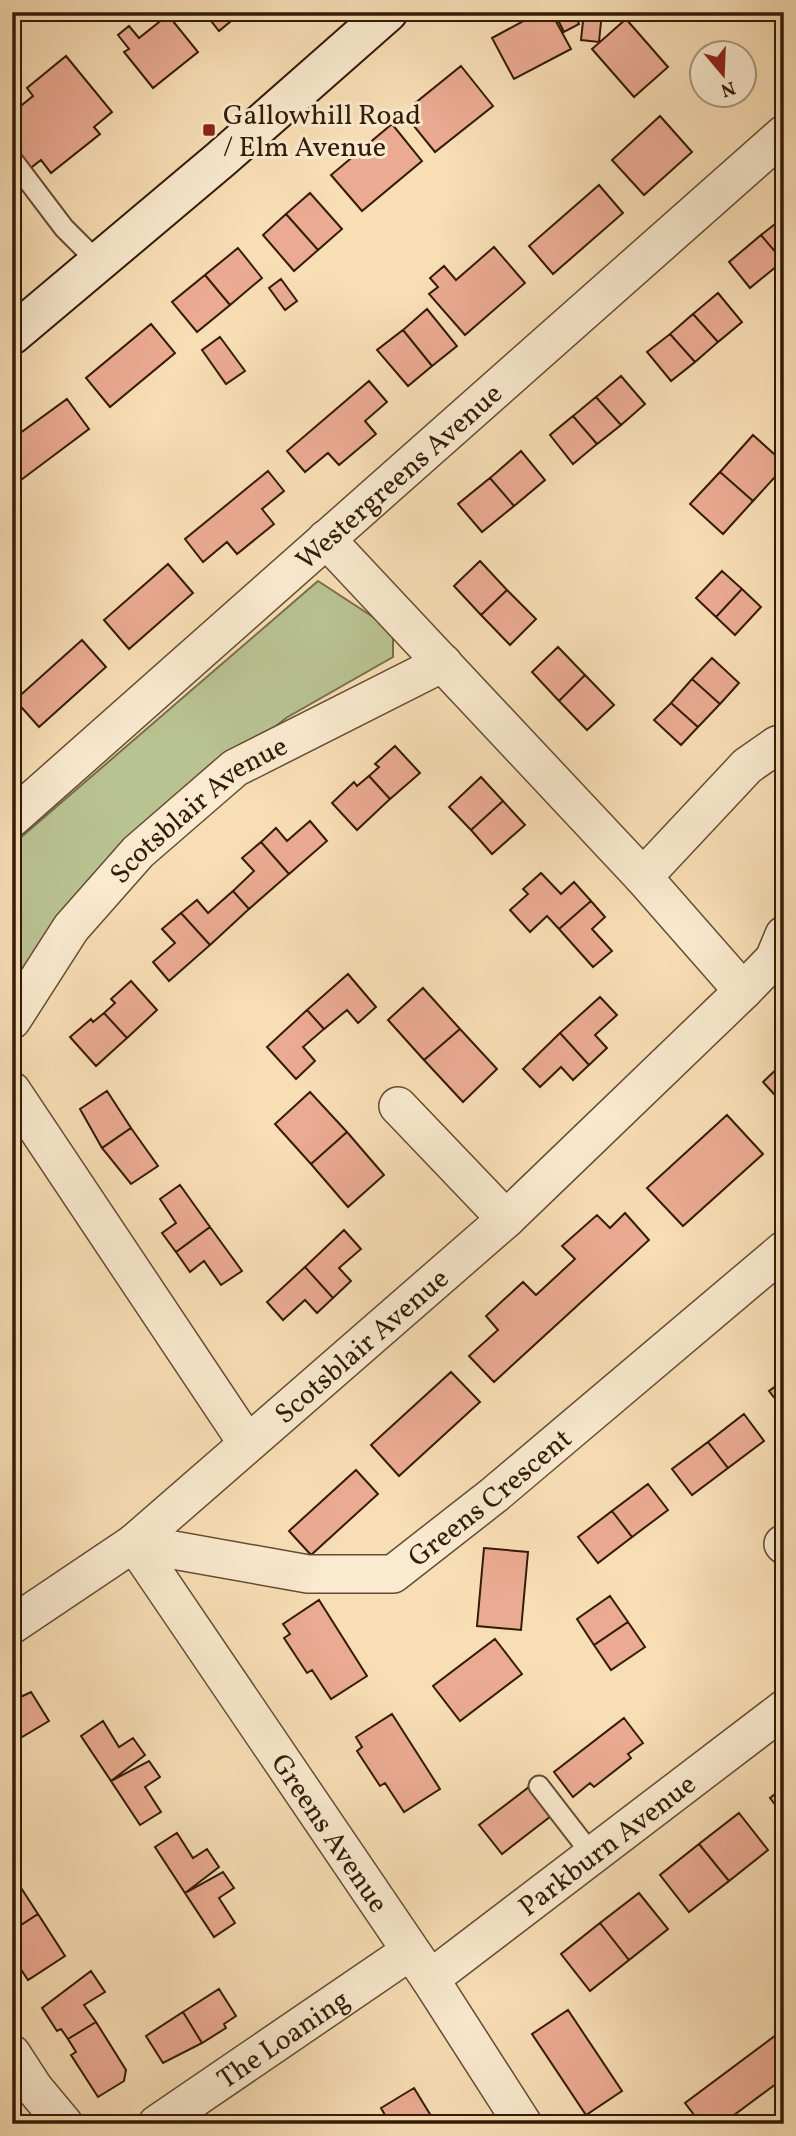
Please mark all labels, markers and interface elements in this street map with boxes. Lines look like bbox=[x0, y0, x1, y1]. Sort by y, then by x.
north arrow bbox=[688, 38, 758, 108]
text: N bbox=[717, 74, 739, 103]
place label: Gallowhill Road / Elm Avenue bbox=[223, 97, 421, 168]
marker: Gallowhill Road / Elm Avenue bbox=[201, 122, 217, 138]
street label: Westergreens Avenue bbox=[288, 375, 512, 580]
street label: Scotsblair Avenue bbox=[102, 728, 295, 893]
street label: Scotsblair Avenue bbox=[267, 1260, 458, 1434]
street label: Greens Crescent bbox=[401, 1420, 581, 1577]
street label: Greens Avenue bbox=[261, 1747, 397, 1921]
street label: Parkburn Avenue bbox=[511, 1766, 705, 1927]
street label: The Loaning bbox=[210, 1981, 358, 2099]

